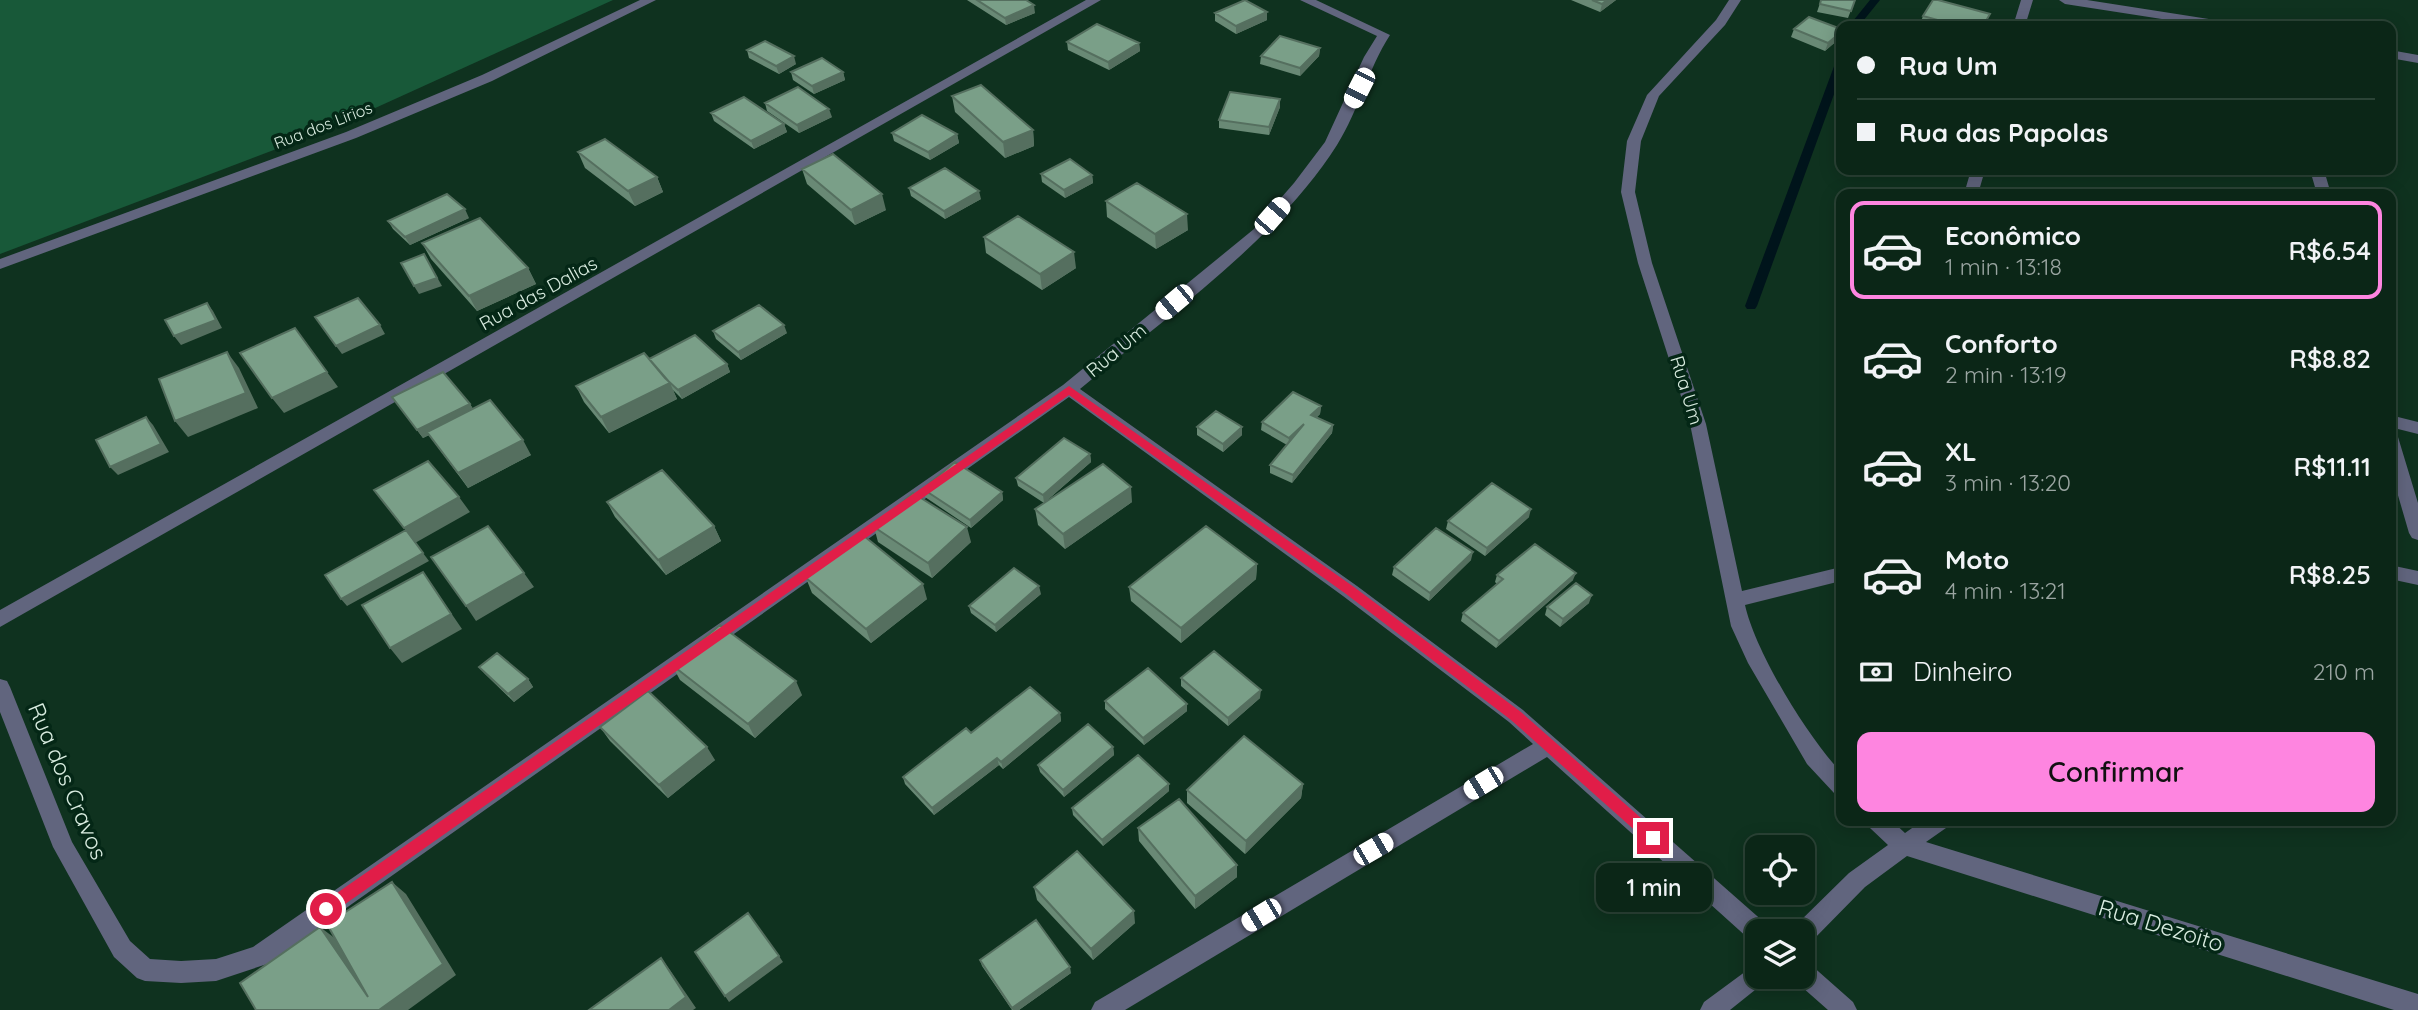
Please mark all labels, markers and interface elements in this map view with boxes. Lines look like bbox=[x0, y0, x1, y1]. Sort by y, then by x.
text: Rua Um bbox=[1899, 49, 1998, 82]
car bbox=[1341, 65, 1378, 111]
street label: Rua dos Lirios bbox=[271, 97, 375, 153]
text: Rua das Papolas bbox=[1899, 116, 2108, 149]
car bbox=[1251, 193, 1294, 239]
icon: car bbox=[1861, 219, 1924, 282]
text: Econômico bbox=[1945, 219, 2081, 252]
text: R$6.54 bbox=[2288, 234, 2371, 267]
street label: Rua das Dalias bbox=[475, 251, 601, 335]
text: 1 min · 13:18 bbox=[1945, 252, 2062, 281]
car bbox=[1152, 280, 1197, 324]
street label: Rua Um bbox=[1081, 318, 1151, 382]
icon: car bbox=[1861, 327, 1924, 390]
text: Conforto bbox=[1945, 327, 2058, 360]
text: R$8.82 bbox=[2289, 342, 2371, 375]
street label: Rua Um bbox=[1665, 353, 1709, 427]
text: 2 min · 13:19 bbox=[1945, 360, 2066, 389]
icon: car bbox=[1861, 435, 1924, 498]
text: XL bbox=[1945, 435, 1977, 468]
text: R$11.11 bbox=[2294, 450, 2371, 483]
text: 3 min · 13:20 bbox=[1945, 468, 2071, 497]
icon: car bbox=[1861, 543, 1924, 606]
text: Moto bbox=[1945, 543, 2009, 576]
text: R$8.25 bbox=[2289, 558, 2371, 591]
text: 4 min · 13:21 bbox=[1945, 576, 2066, 605]
icon: cash bbox=[1857, 653, 1895, 691]
text: Dinheiro bbox=[1913, 655, 2012, 688]
text: 210 m bbox=[2313, 657, 2375, 686]
street label: Rua dos Cravos bbox=[22, 698, 114, 864]
button: Confirmar bbox=[1857, 732, 2375, 812]
car bbox=[1460, 763, 1507, 803]
route end bbox=[1637, 822, 1669, 854]
car bbox=[1350, 829, 1397, 869]
map controls bbox=[1745, 835, 1815, 989]
button: locate bbox=[1745, 835, 1815, 905]
callout: 1 min bbox=[1595, 862, 1711, 912]
text: 1 min bbox=[1626, 873, 1682, 902]
street label: Rua Dezoito bbox=[2095, 892, 2227, 958]
route start bbox=[310, 893, 342, 925]
car bbox=[1238, 895, 1285, 935]
button: layers bbox=[1745, 919, 1815, 989]

